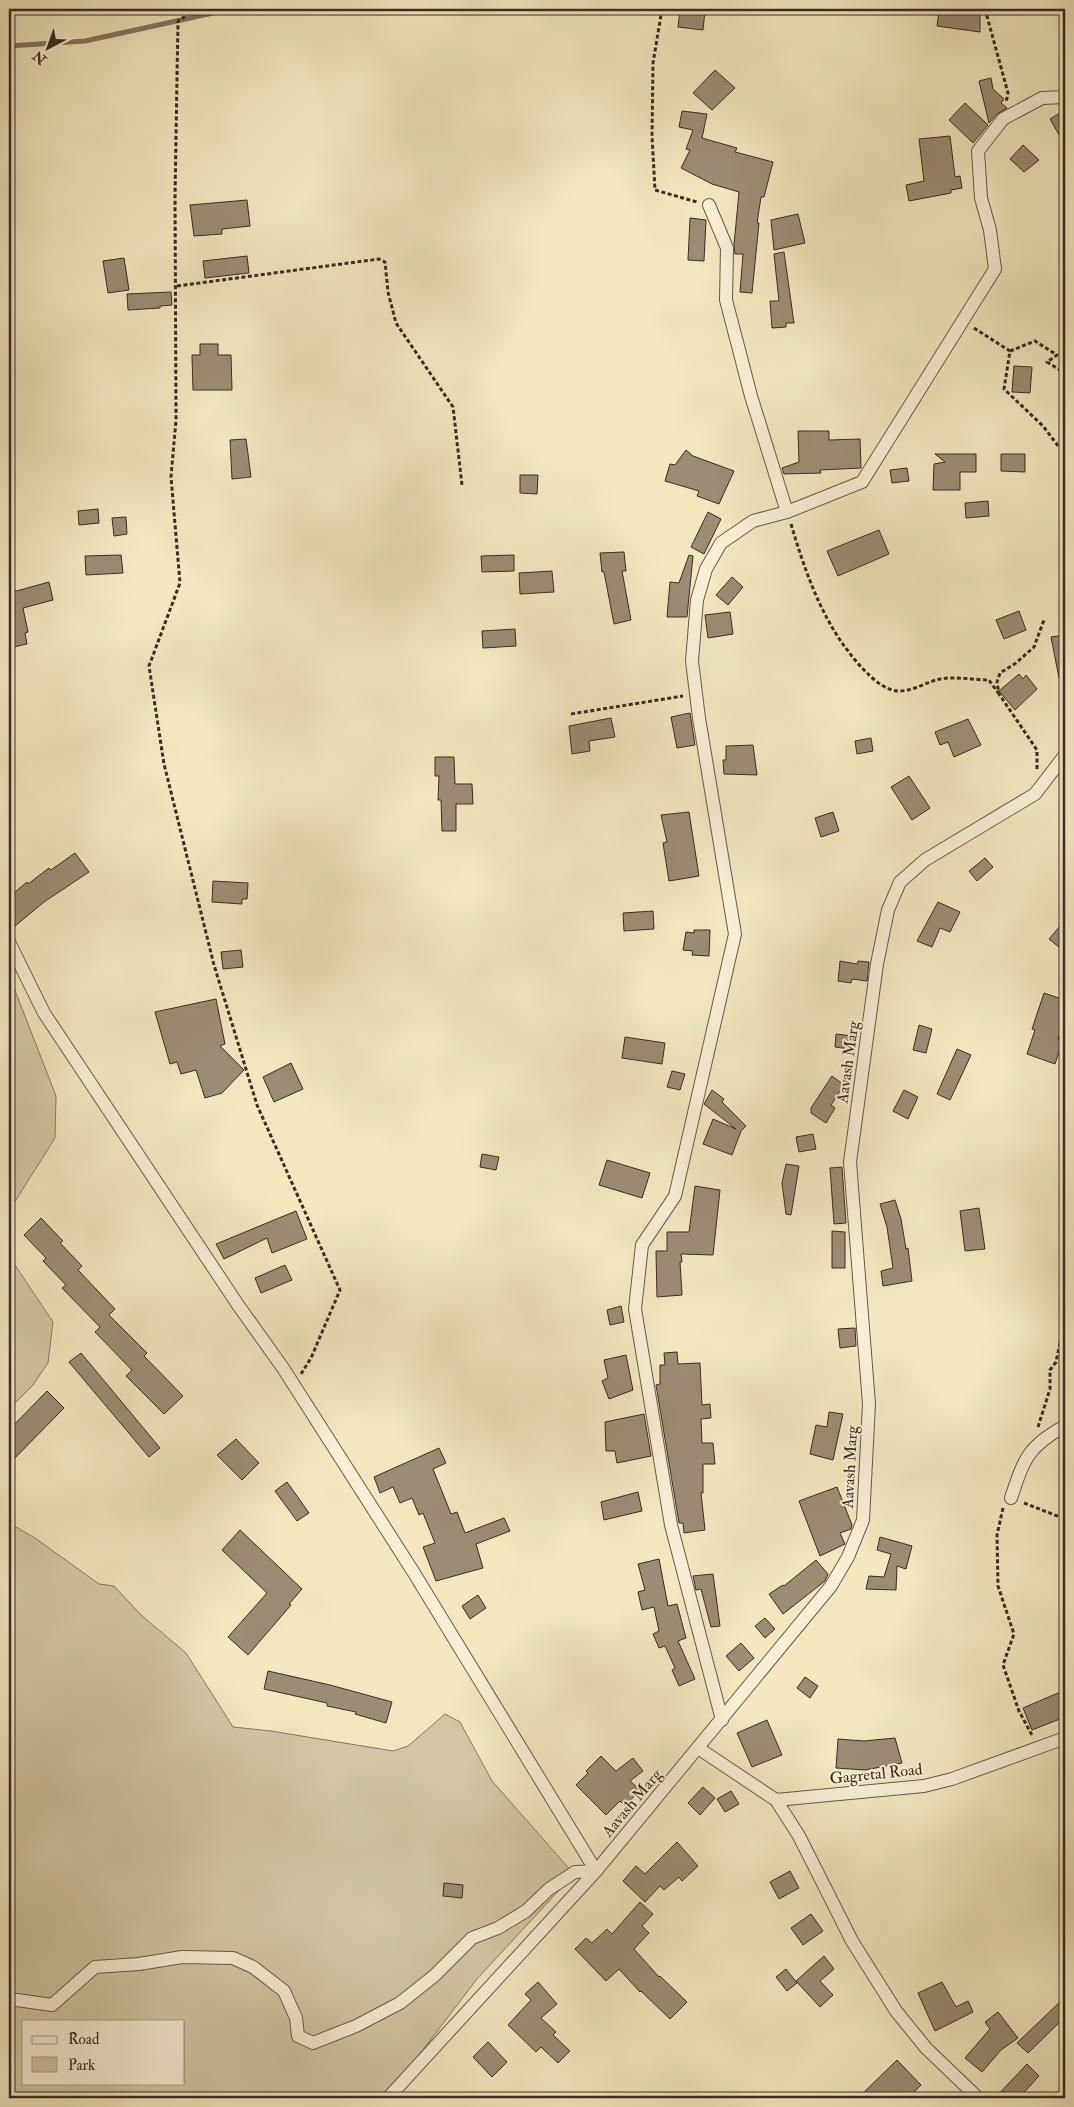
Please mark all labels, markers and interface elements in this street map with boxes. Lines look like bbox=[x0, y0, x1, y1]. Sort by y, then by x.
north arrow bbox=[22, 22, 72, 72]
text: N bbox=[29, 47, 51, 69]
street label: Aavash Marg bbox=[832, 1018, 864, 1105]
street label: Aavash Marg bbox=[838, 1424, 862, 1510]
street label: Gagretal Road bbox=[829, 1759, 924, 1789]
street label: Aavash Marg bbox=[597, 1764, 667, 1842]
legend bbox=[22, 2020, 185, 2084]
text: Road bbox=[68, 2030, 100, 2049]
text: Park bbox=[68, 2056, 95, 2075]

